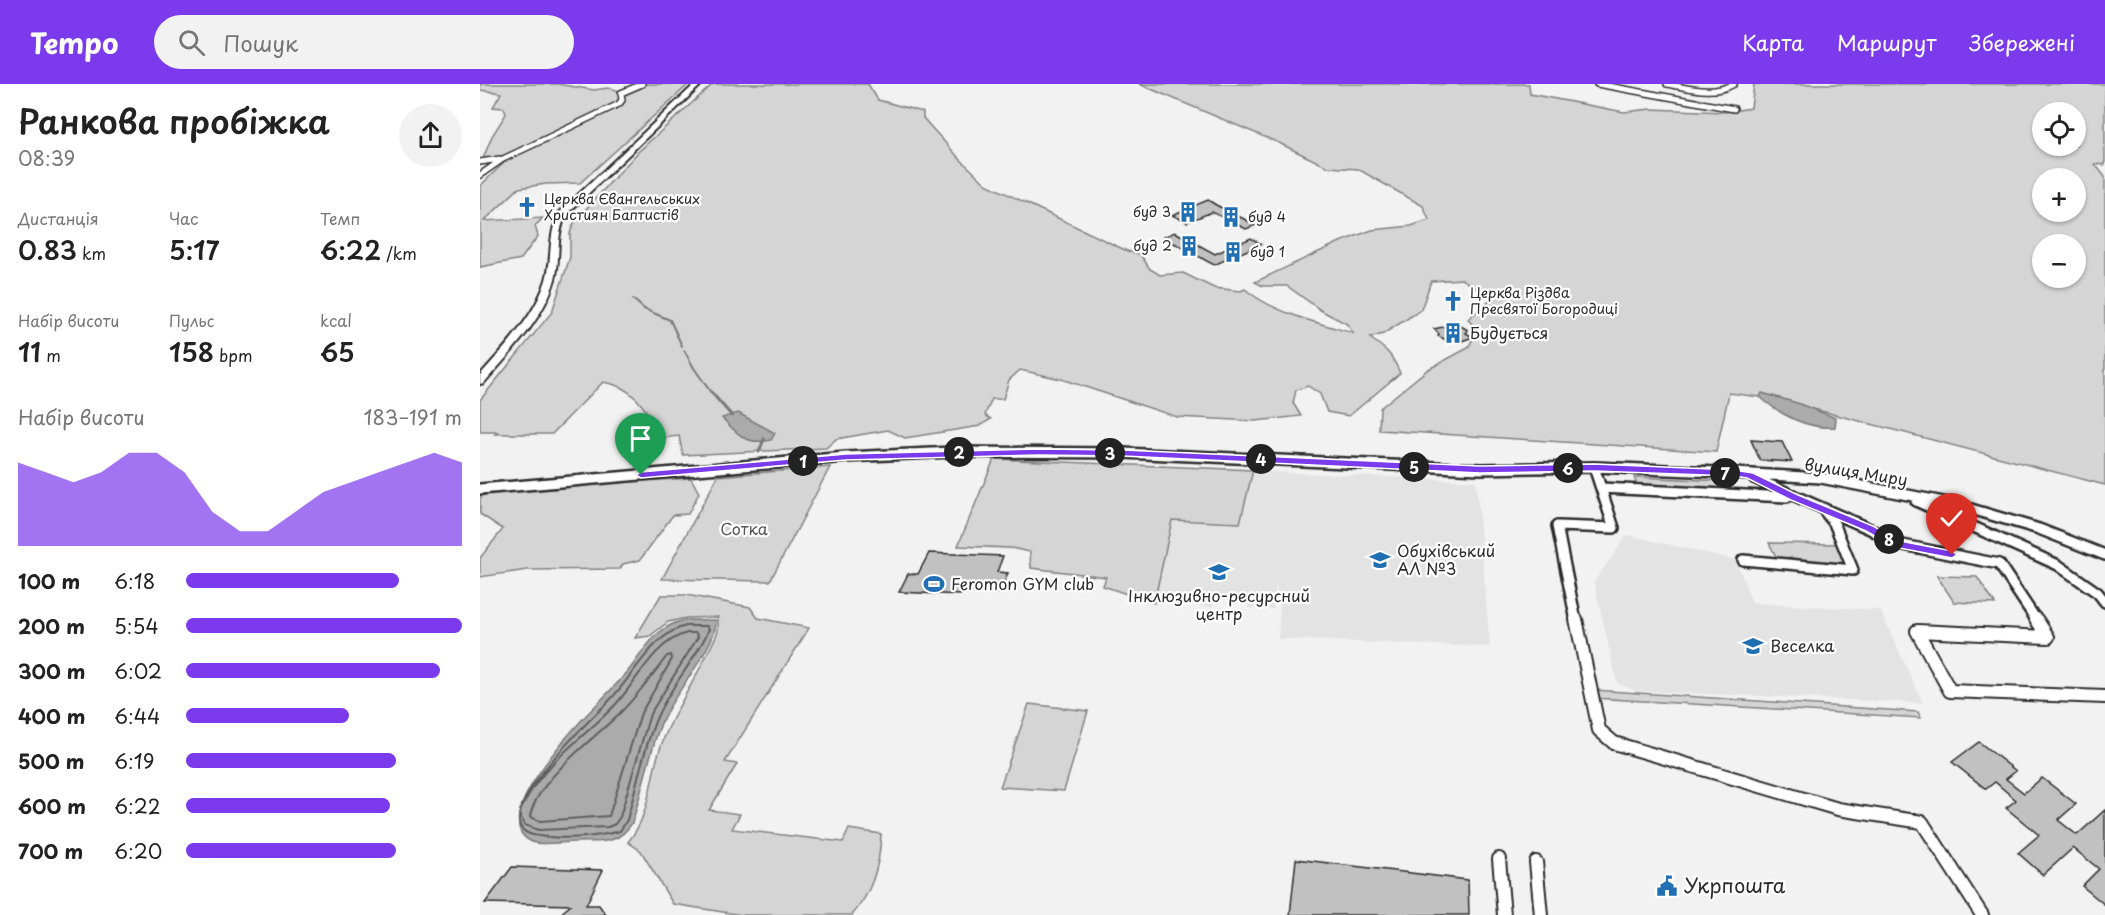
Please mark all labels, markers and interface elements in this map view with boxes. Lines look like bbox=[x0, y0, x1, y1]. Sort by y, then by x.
search box bbox=[154, 15, 574, 69]
text: Tempo bbox=[30, 21, 118, 64]
icon: search bbox=[175, 26, 208, 59]
text: Пошук bbox=[223, 26, 298, 59]
text: Карта bbox=[1742, 26, 1804, 58]
text: Маршрут bbox=[1837, 26, 1936, 58]
text: Збережені bbox=[1969, 26, 2075, 58]
text: Ранкова пробіжка bbox=[18, 95, 330, 145]
map controls bbox=[2032, 102, 2086, 288]
button: locate bbox=[2032, 102, 2086, 156]
button: share bbox=[399, 104, 462, 167]
text: 08:39 bbox=[18, 143, 75, 173]
button: + bbox=[2032, 168, 2086, 222]
place label: Церква Євангельських Християн Баптистів bbox=[544, 188, 700, 225]
church icon: Церква Євангельських Християн Баптистів bbox=[515, 195, 539, 219]
building icon: буд 3 bbox=[1176, 200, 1200, 224]
place label: буд 3 bbox=[1133, 201, 1171, 222]
building icon: буд 4 bbox=[1219, 205, 1243, 229]
text: Дистанція bbox=[18, 206, 99, 230]
text: Час bbox=[169, 206, 198, 230]
text: Темп bbox=[320, 206, 360, 230]
place label: буд 4 bbox=[1248, 206, 1286, 227]
text: 0.83 bbox=[18, 230, 77, 269]
text: 5:17 bbox=[169, 230, 220, 269]
text: 6:22 bbox=[320, 230, 381, 269]
building icon: буд 2 bbox=[1177, 234, 1201, 258]
button: − bbox=[2032, 234, 2086, 288]
place label: буд 2 bbox=[1133, 235, 1172, 256]
building icon: буд 1 bbox=[1221, 240, 1245, 264]
text: km bbox=[77, 241, 106, 265]
text: /km bbox=[381, 241, 417, 265]
place label: буд 1 bbox=[1250, 241, 1285, 262]
place label: Церква Різдва Пресвятої Богородиці bbox=[1470, 282, 1618, 319]
church icon: Церква Різдва Пресвятої Богородиці bbox=[1441, 289, 1465, 313]
text: Набір висоти bbox=[18, 308, 119, 332]
text: Пульс bbox=[169, 308, 214, 332]
text: kcal bbox=[320, 308, 352, 332]
place label: Будується bbox=[1470, 320, 1548, 344]
building icon: Будується bbox=[1441, 321, 1465, 345]
text: 11 bbox=[18, 332, 41, 371]
text: 158 bbox=[169, 332, 214, 371]
text: 65 bbox=[320, 332, 355, 371]
text: m bbox=[41, 343, 61, 367]
text: bpm bbox=[214, 343, 253, 367]
text: Набір висоти bbox=[18, 402, 145, 432]
text: 183–191 m bbox=[364, 402, 462, 432]
pin bbox=[615, 413, 666, 475]
icon: arrive bbox=[624, 422, 657, 455]
pin: 2 bbox=[944, 437, 974, 467]
pin: 3 bbox=[1095, 438, 1125, 468]
text: 2 bbox=[953, 440, 965, 464]
text: 3 bbox=[1105, 441, 1115, 465]
pin: 4 bbox=[1246, 444, 1276, 474]
pin: 1 bbox=[788, 446, 818, 476]
text: 4 bbox=[1256, 447, 1266, 471]
text: 1 bbox=[799, 449, 807, 473]
street label: вулиця Миру bbox=[1803, 451, 1909, 491]
pin: 5 bbox=[1399, 452, 1429, 482]
pin: 6 bbox=[1553, 453, 1583, 483]
text: 5 bbox=[1409, 455, 1419, 479]
text: 6 bbox=[1562, 456, 1574, 480]
pin: 7 bbox=[1710, 458, 1740, 488]
text: 7 bbox=[1720, 461, 1730, 485]
pin bbox=[1926, 493, 1977, 555]
icon: check bbox=[1935, 502, 1968, 535]
park label: Сотка bbox=[720, 516, 768, 540]
pin: 8 bbox=[1874, 524, 1904, 554]
text: 8 bbox=[1884, 527, 1894, 551]
place label: Обухівський АЛ №3 bbox=[1397, 538, 1495, 580]
school or university icon: Обухівський АЛ №3 bbox=[1368, 548, 1392, 572]
school or university icon: Інклюзивно-ресурсний центр bbox=[1207, 560, 1231, 584]
text: 100 m bbox=[18, 566, 80, 596]
text: 6:18 bbox=[114, 566, 155, 596]
place label: Feromon GYM club bbox=[951, 571, 1094, 595]
sports icon: Feromon GYM club bbox=[922, 572, 946, 596]
place label: Інклюзивно-ресурсний центр bbox=[1128, 583, 1310, 625]
text: 200 m bbox=[18, 611, 85, 641]
text: 5:54 bbox=[114, 611, 159, 641]
place label: Веселка bbox=[1770, 633, 1834, 657]
school or university icon: Веселка bbox=[1741, 634, 1765, 658]
text: 300 m bbox=[18, 656, 86, 686]
text: 6:02 bbox=[114, 656, 162, 686]
text: 400 m bbox=[18, 701, 86, 731]
text: 6:44 bbox=[114, 701, 160, 731]
text: 500 m bbox=[18, 746, 85, 776]
text: 6:19 bbox=[114, 746, 154, 776]
text: 600 m bbox=[18, 791, 86, 821]
text: 6:22 bbox=[114, 791, 161, 821]
text: 700 m bbox=[18, 836, 83, 866]
text: 6:20 bbox=[114, 836, 162, 866]
place label: Укрпошта bbox=[1684, 870, 1786, 900]
public building icon: Укрпошта bbox=[1655, 874, 1679, 898]

